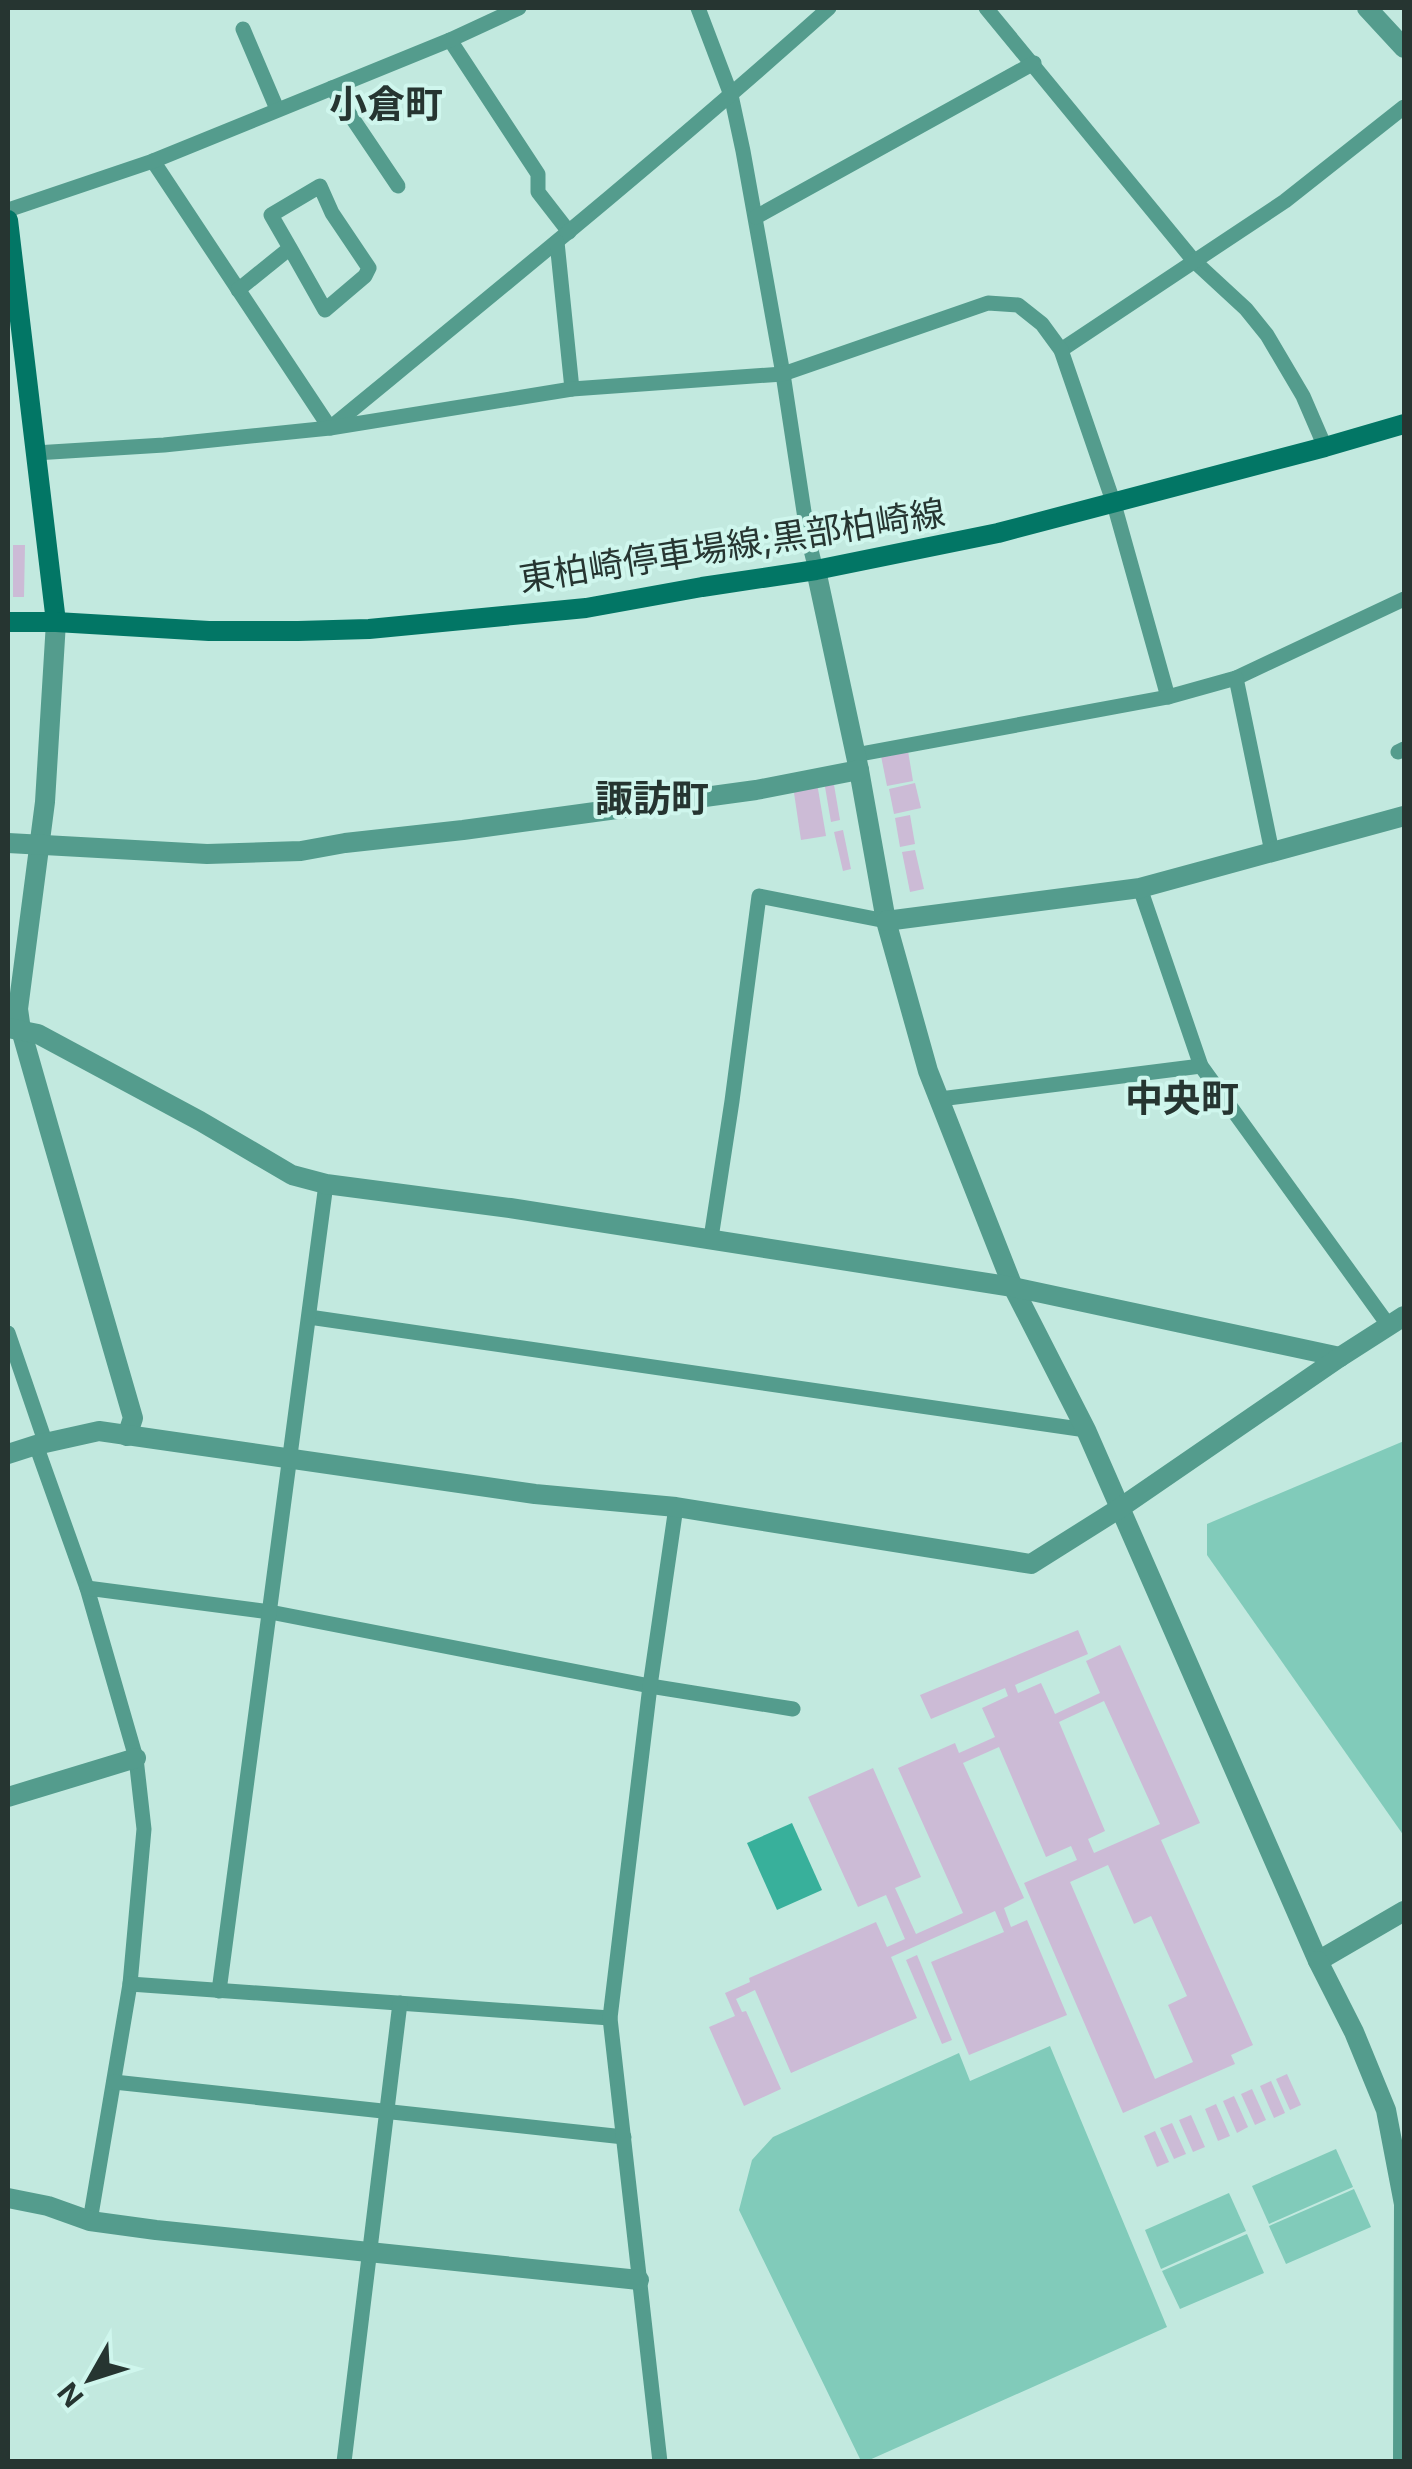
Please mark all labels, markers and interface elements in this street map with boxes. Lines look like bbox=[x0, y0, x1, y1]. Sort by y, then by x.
district label: 小倉町 bbox=[329, 81, 443, 127]
street label: 東柏崎停車場線;黒部柏崎線 bbox=[516, 491, 948, 599]
district label: 諏訪町 bbox=[595, 775, 709, 821]
district label: 中央町 bbox=[1125, 1075, 1239, 1121]
north arrow bbox=[40, 2329, 140, 2429]
text: N bbox=[51, 2376, 90, 2414]

